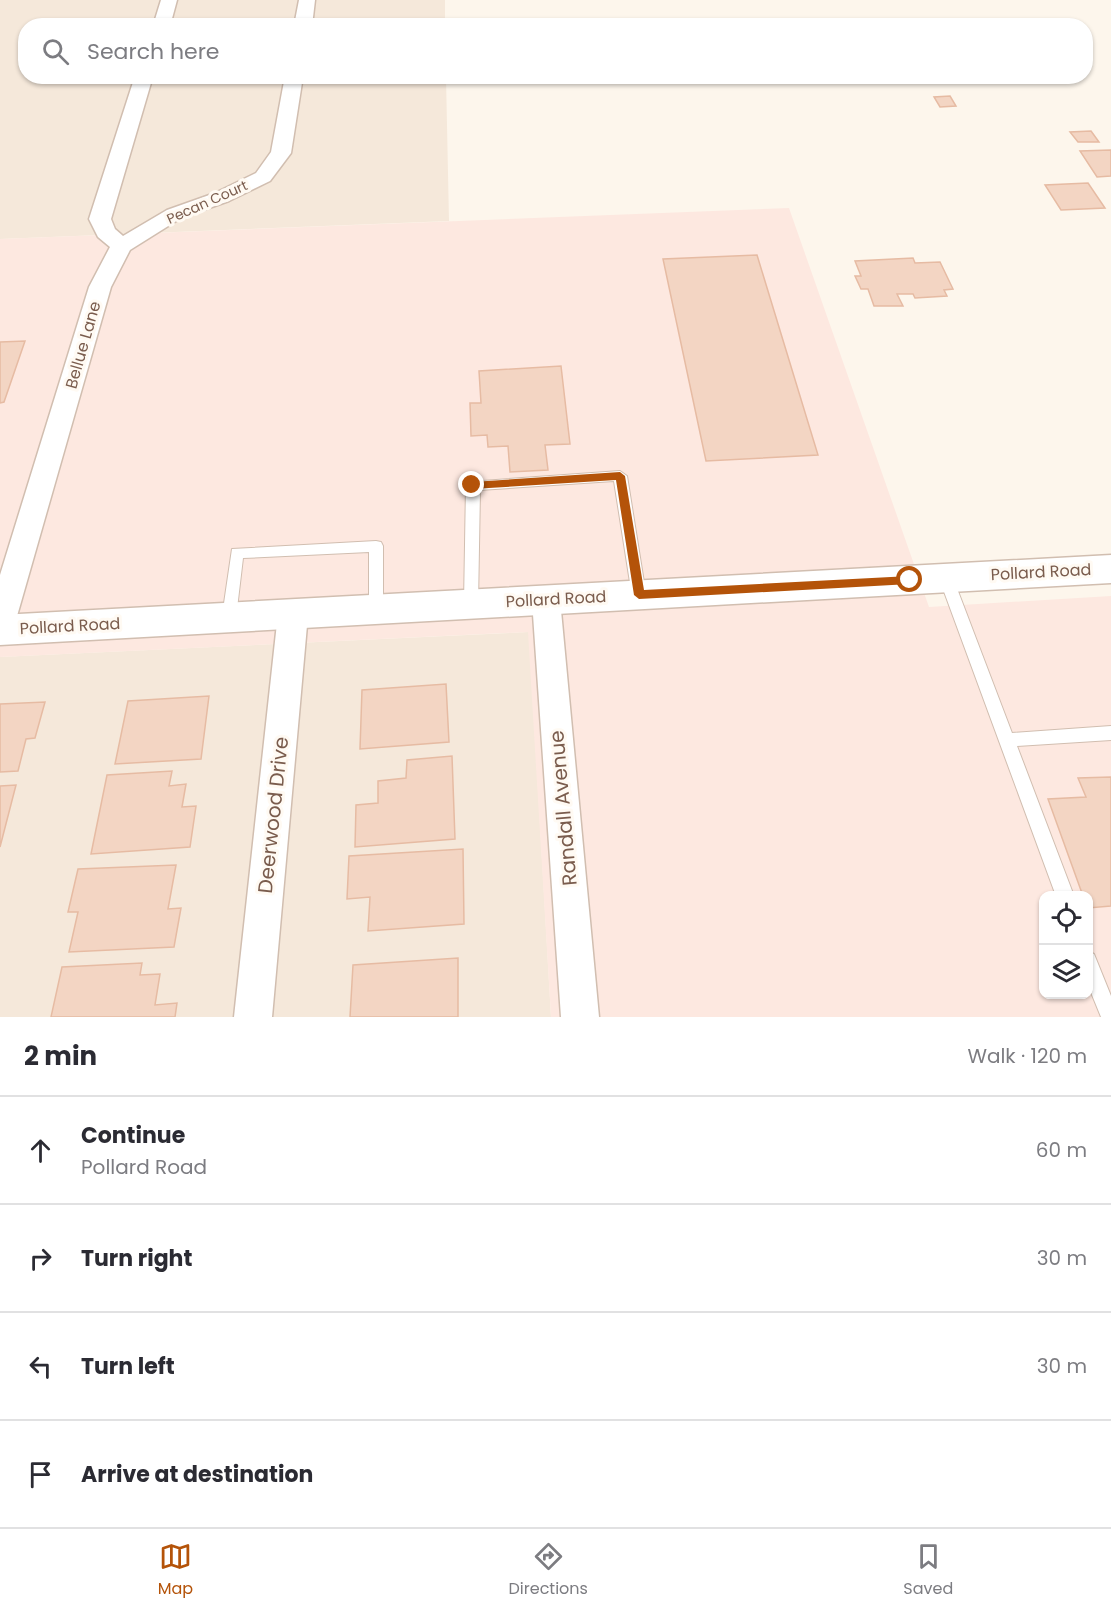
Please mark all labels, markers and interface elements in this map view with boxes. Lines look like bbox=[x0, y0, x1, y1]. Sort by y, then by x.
search box bbox=[18, 18, 1093, 84]
icon: search bbox=[39, 35, 72, 68]
text: Search here bbox=[87, 36, 220, 67]
street label: Pecan Court bbox=[163, 175, 251, 229]
street label: Bellue Lane bbox=[60, 299, 106, 391]
route end bbox=[458, 471, 484, 497]
street label: Pollard Road bbox=[990, 558, 1092, 586]
route start bbox=[896, 566, 922, 592]
street label: Pollard Road bbox=[505, 585, 607, 613]
street label: Pollard Road bbox=[19, 612, 121, 640]
street label: Randall Avenue bbox=[542, 729, 584, 887]
street label: Deerwood Drive bbox=[251, 735, 295, 895]
map controls bbox=[1039, 891, 1093, 999]
button: locate bbox=[1039, 891, 1093, 945]
button: layers bbox=[1039, 945, 1093, 999]
text: 2 min bbox=[24, 1038, 97, 1074]
text: Walk · 120 m bbox=[967, 1042, 1087, 1070]
text: Continue bbox=[81, 1120, 185, 1151]
icon: ahead bbox=[24, 1134, 57, 1167]
text: 60 m bbox=[1036, 1136, 1087, 1164]
text: Pollard Road bbox=[81, 1153, 207, 1181]
icon: right bbox=[24, 1242, 57, 1275]
text: Turn right bbox=[81, 1243, 192, 1274]
text: 30 m bbox=[1037, 1244, 1087, 1272]
icon: left bbox=[24, 1350, 57, 1383]
text: Turn left bbox=[81, 1351, 175, 1382]
text: 30 m bbox=[1037, 1352, 1087, 1380]
icon: arrive bbox=[24, 1458, 57, 1491]
text: Arrive at destination bbox=[81, 1459, 313, 1490]
tab: Map bbox=[158, 1540, 193, 1601]
tab: Directions bbox=[509, 1540, 588, 1601]
tab: Saved bbox=[903, 1540, 953, 1601]

